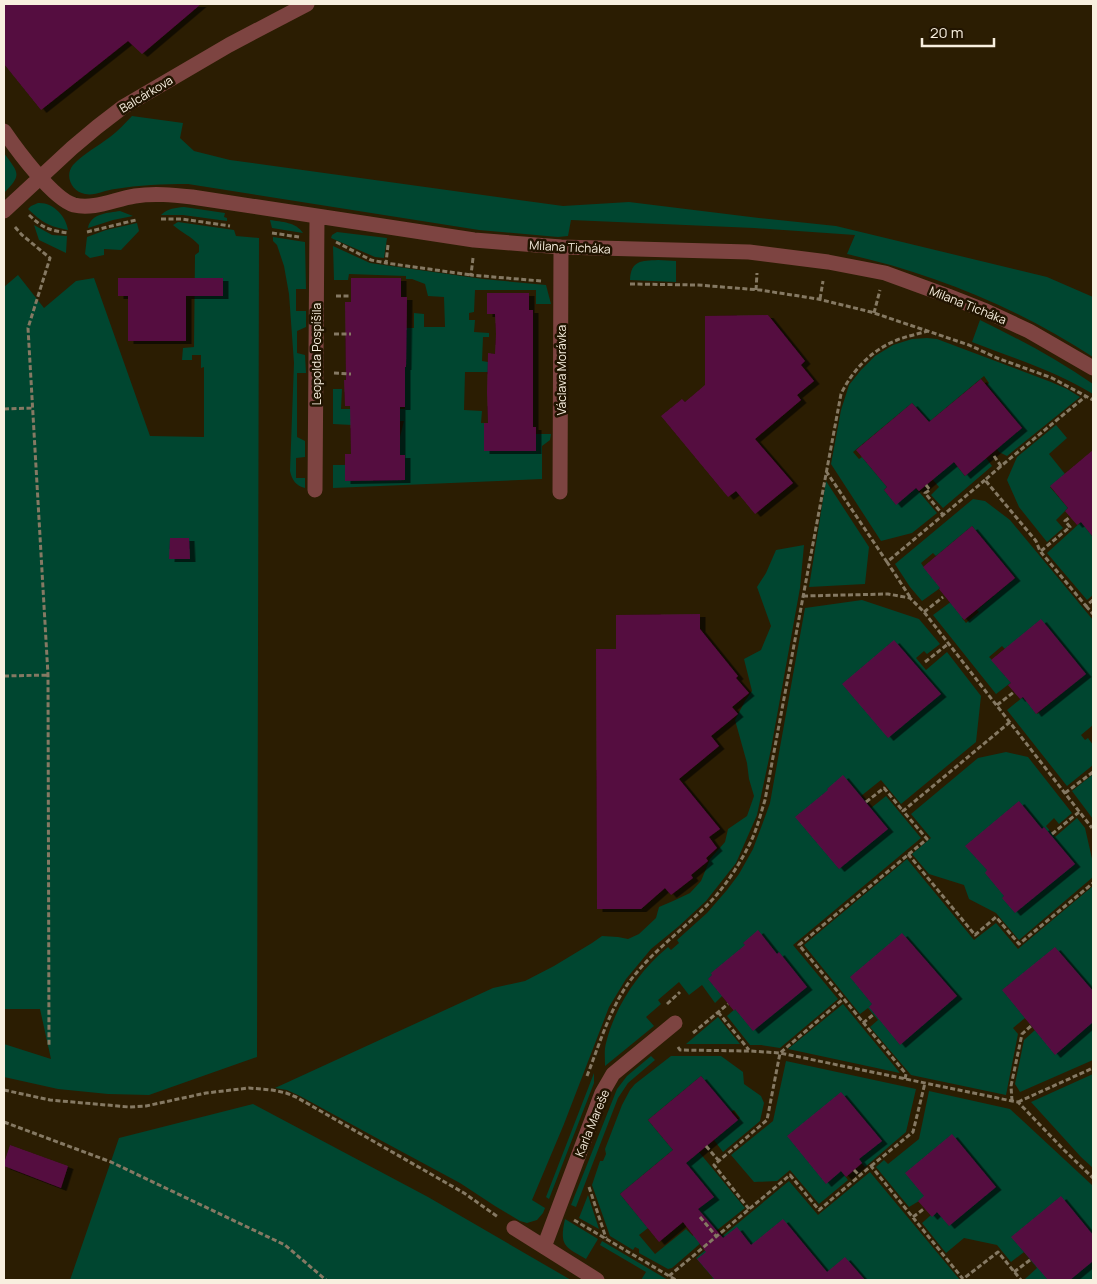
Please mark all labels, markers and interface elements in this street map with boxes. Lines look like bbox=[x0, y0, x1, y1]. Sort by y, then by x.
scale bar bbox=[922, 15, 994, 47]
text: 20 m bbox=[930, 22, 963, 43]
street label: Balcárkova bbox=[116, 71, 176, 117]
street label: Milana Ticháka bbox=[529, 236, 611, 258]
street label: Milana Ticháka bbox=[927, 282, 1009, 328]
street label: Leopolda Pospíšila bbox=[308, 303, 325, 405]
street label: Václava Morávka bbox=[553, 325, 570, 415]
street label: Karla Mareše bbox=[571, 1087, 613, 1159]

